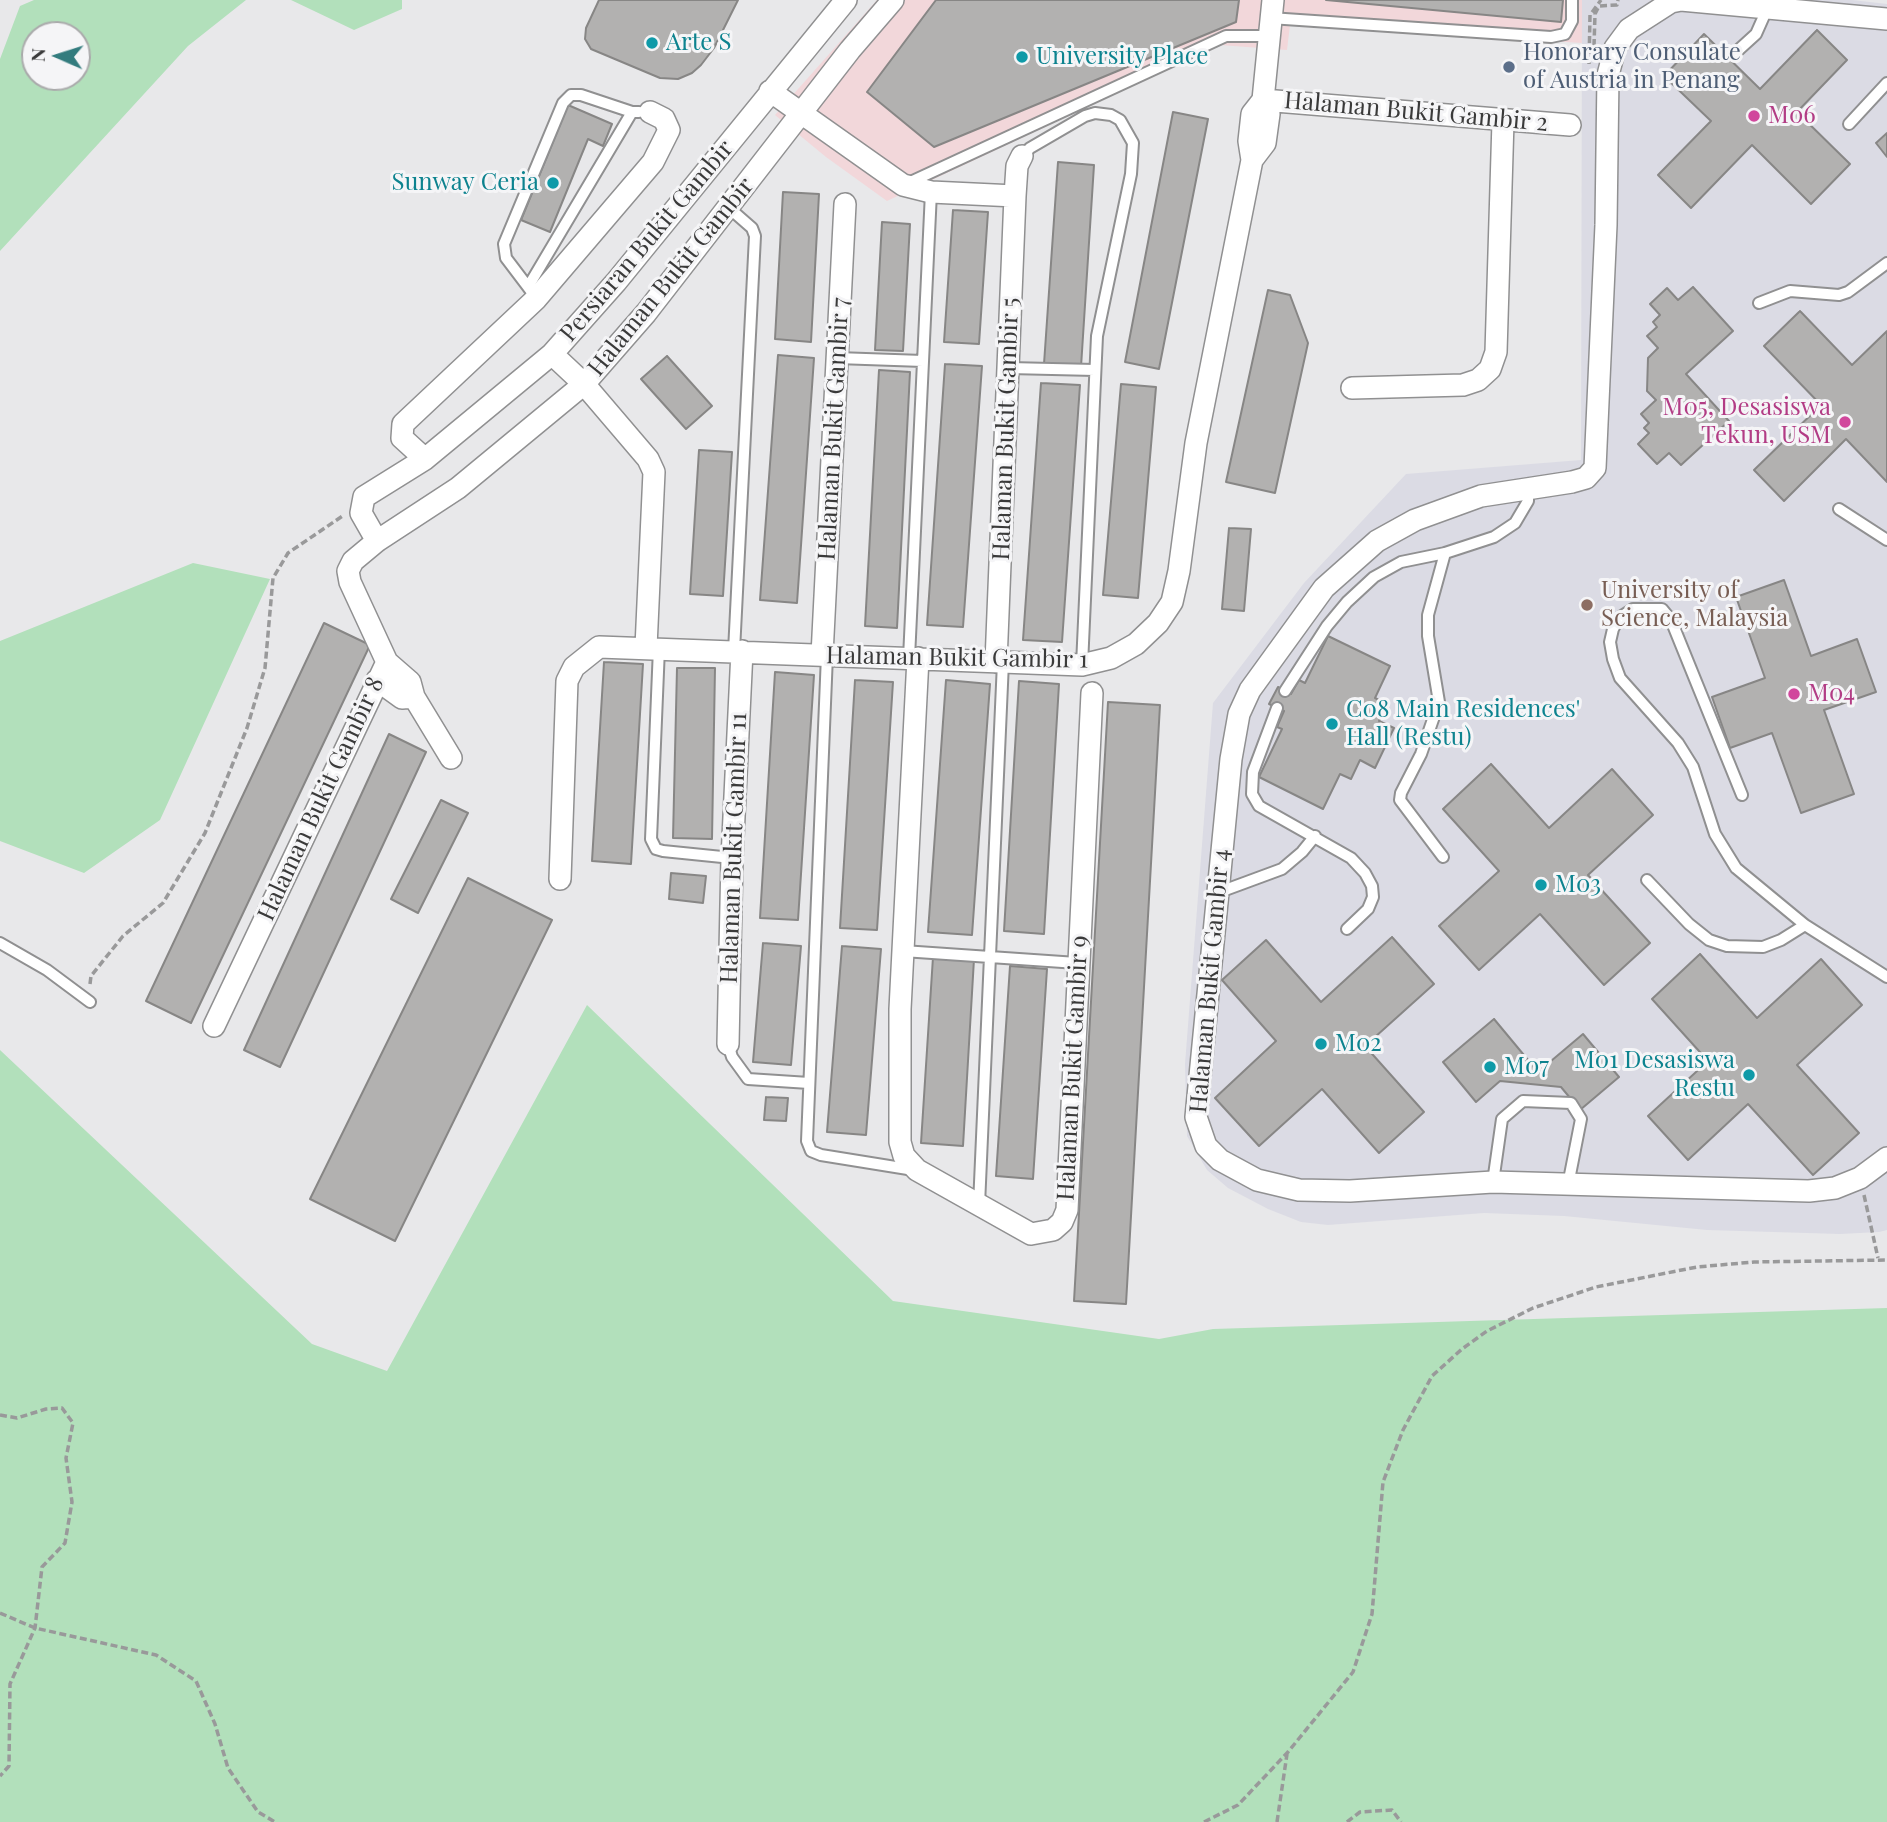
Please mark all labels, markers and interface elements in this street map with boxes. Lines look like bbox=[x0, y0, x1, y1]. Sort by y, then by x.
north arrow bbox=[21, 21, 91, 91]
place label: Arte S bbox=[666, 29, 731, 57]
marker: Arte S bbox=[644, 35, 660, 51]
place label: Honorary Consulate of Austria in Penang bbox=[1523, 39, 1741, 95]
place label: University Place bbox=[1036, 43, 1208, 71]
text: N bbox=[24, 47, 50, 63]
marker: University Place bbox=[1014, 49, 1030, 65]
marker: Honorary Consulate of Austria in Penang bbox=[1501, 59, 1517, 75]
street label: Halaman Bukit Gambir 2 bbox=[1283, 86, 1549, 138]
place label: M06 bbox=[1768, 102, 1816, 130]
marker: M06 bbox=[1746, 108, 1762, 124]
street label: Persiaran Bukit Gambir bbox=[554, 134, 740, 348]
place label: Sunway Ceria bbox=[391, 169, 539, 197]
street label: Halaman Bukit Gambir bbox=[582, 172, 760, 382]
marker: Sunway Ceria bbox=[545, 175, 561, 191]
street label: Halaman Bukit Gambir 7 bbox=[813, 297, 855, 561]
street label: Halaman Bukit Gambir 5 bbox=[987, 297, 1025, 561]
place label: M05, Desasiswa Tekun, USM bbox=[1663, 394, 1831, 450]
marker: M05, Desasiswa Tekun, USM bbox=[1837, 414, 1853, 430]
place label: University of Science, Malaysia bbox=[1601, 577, 1788, 633]
marker: University of Science, Malaysia bbox=[1579, 597, 1595, 613]
street label: Halaman Bukit Gambir 1 bbox=[826, 641, 1088, 675]
street label: Halaman Bukit Gambir 8 bbox=[252, 673, 390, 925]
place label: M04 bbox=[1808, 680, 1855, 708]
marker: M04 bbox=[1786, 686, 1802, 702]
place label: C08 Main Residences' Hall (Restu) bbox=[1346, 696, 1580, 752]
street label: Halaman Bukit Gambir 11 bbox=[715, 712, 753, 984]
marker: C08 Main Residences' Hall (Restu) bbox=[1324, 716, 1340, 732]
street label: Halaman Bukit Gambir 4 bbox=[1184, 848, 1236, 1114]
place label: M03 bbox=[1555, 871, 1601, 899]
marker: M03 bbox=[1533, 877, 1549, 893]
street label: Halaman Bukit Gambir 9 bbox=[1052, 935, 1094, 1201]
place label: M02 bbox=[1335, 1030, 1382, 1058]
marker: M02 bbox=[1313, 1036, 1329, 1052]
place label: M01 Desasiswa Restu bbox=[1574, 1047, 1735, 1103]
place label: M07 bbox=[1504, 1053, 1549, 1081]
marker: M07 bbox=[1482, 1059, 1498, 1075]
marker: M01 Desasiswa Restu bbox=[1741, 1067, 1757, 1083]

